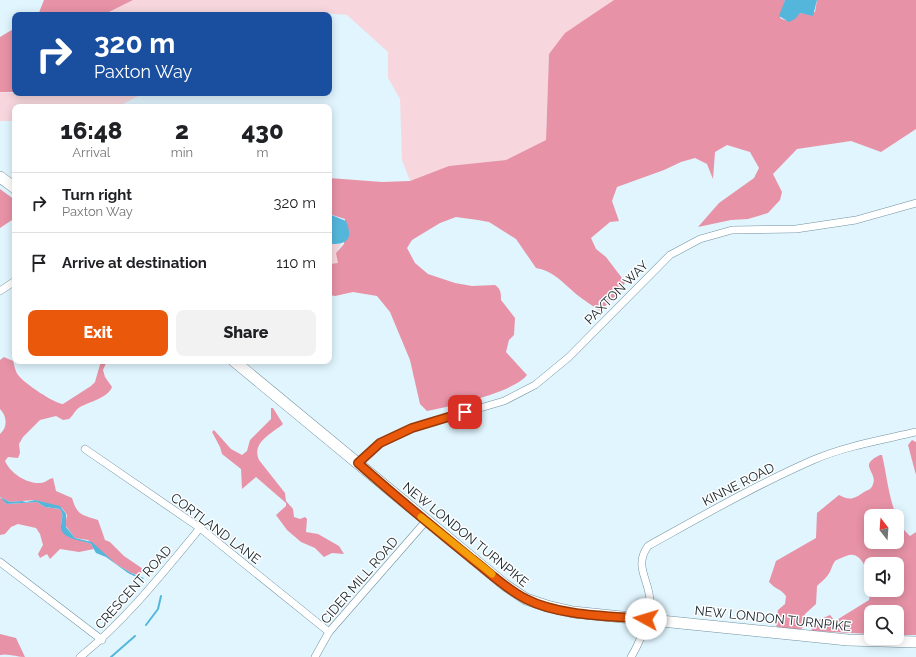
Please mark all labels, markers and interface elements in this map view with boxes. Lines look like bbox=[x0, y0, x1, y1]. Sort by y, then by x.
text: 320 m bbox=[94, 27, 175, 60]
icon: right bbox=[28, 28, 80, 80]
text: Paxton Way bbox=[94, 61, 192, 82]
text: 16:48 bbox=[60, 116, 122, 145]
text: 2 bbox=[175, 116, 189, 145]
text: 430 bbox=[241, 116, 284, 145]
text: Arrival bbox=[72, 145, 110, 160]
text: min bbox=[171, 145, 193, 160]
text: m bbox=[257, 145, 269, 160]
text: Turn right bbox=[62, 186, 132, 204]
icon: right bbox=[28, 192, 50, 214]
text: 320 m bbox=[273, 194, 316, 212]
text: Paxton Way bbox=[62, 204, 133, 219]
icon: arrive bbox=[28, 252, 50, 274]
text: Arrive at destination bbox=[62, 254, 207, 272]
text: 110 m bbox=[276, 254, 316, 272]
street label: PAXTON WAY bbox=[581, 257, 652, 327]
button: Exit bbox=[28, 310, 168, 356]
button: Share bbox=[176, 310, 316, 356]
pin bbox=[448, 395, 482, 429]
icon: arrive bbox=[454, 401, 476, 423]
street label: KINNE ROAD bbox=[700, 460, 777, 509]
street label: NEW LONDON TURNPIKE bbox=[400, 479, 532, 590]
street label: CORTLAND LANE bbox=[168, 490, 263, 567]
north arrow bbox=[864, 509, 904, 549]
map controls bbox=[864, 509, 904, 645]
street label: CIDER MILL ROAD bbox=[318, 534, 401, 627]
street label: CRESCENT ROAD bbox=[92, 543, 175, 632]
button: sound bbox=[864, 557, 904, 597]
position arrow bbox=[625, 598, 667, 640]
street label: NEW LONDON TURNPIKE bbox=[694, 603, 852, 634]
button: search bbox=[864, 605, 904, 645]

